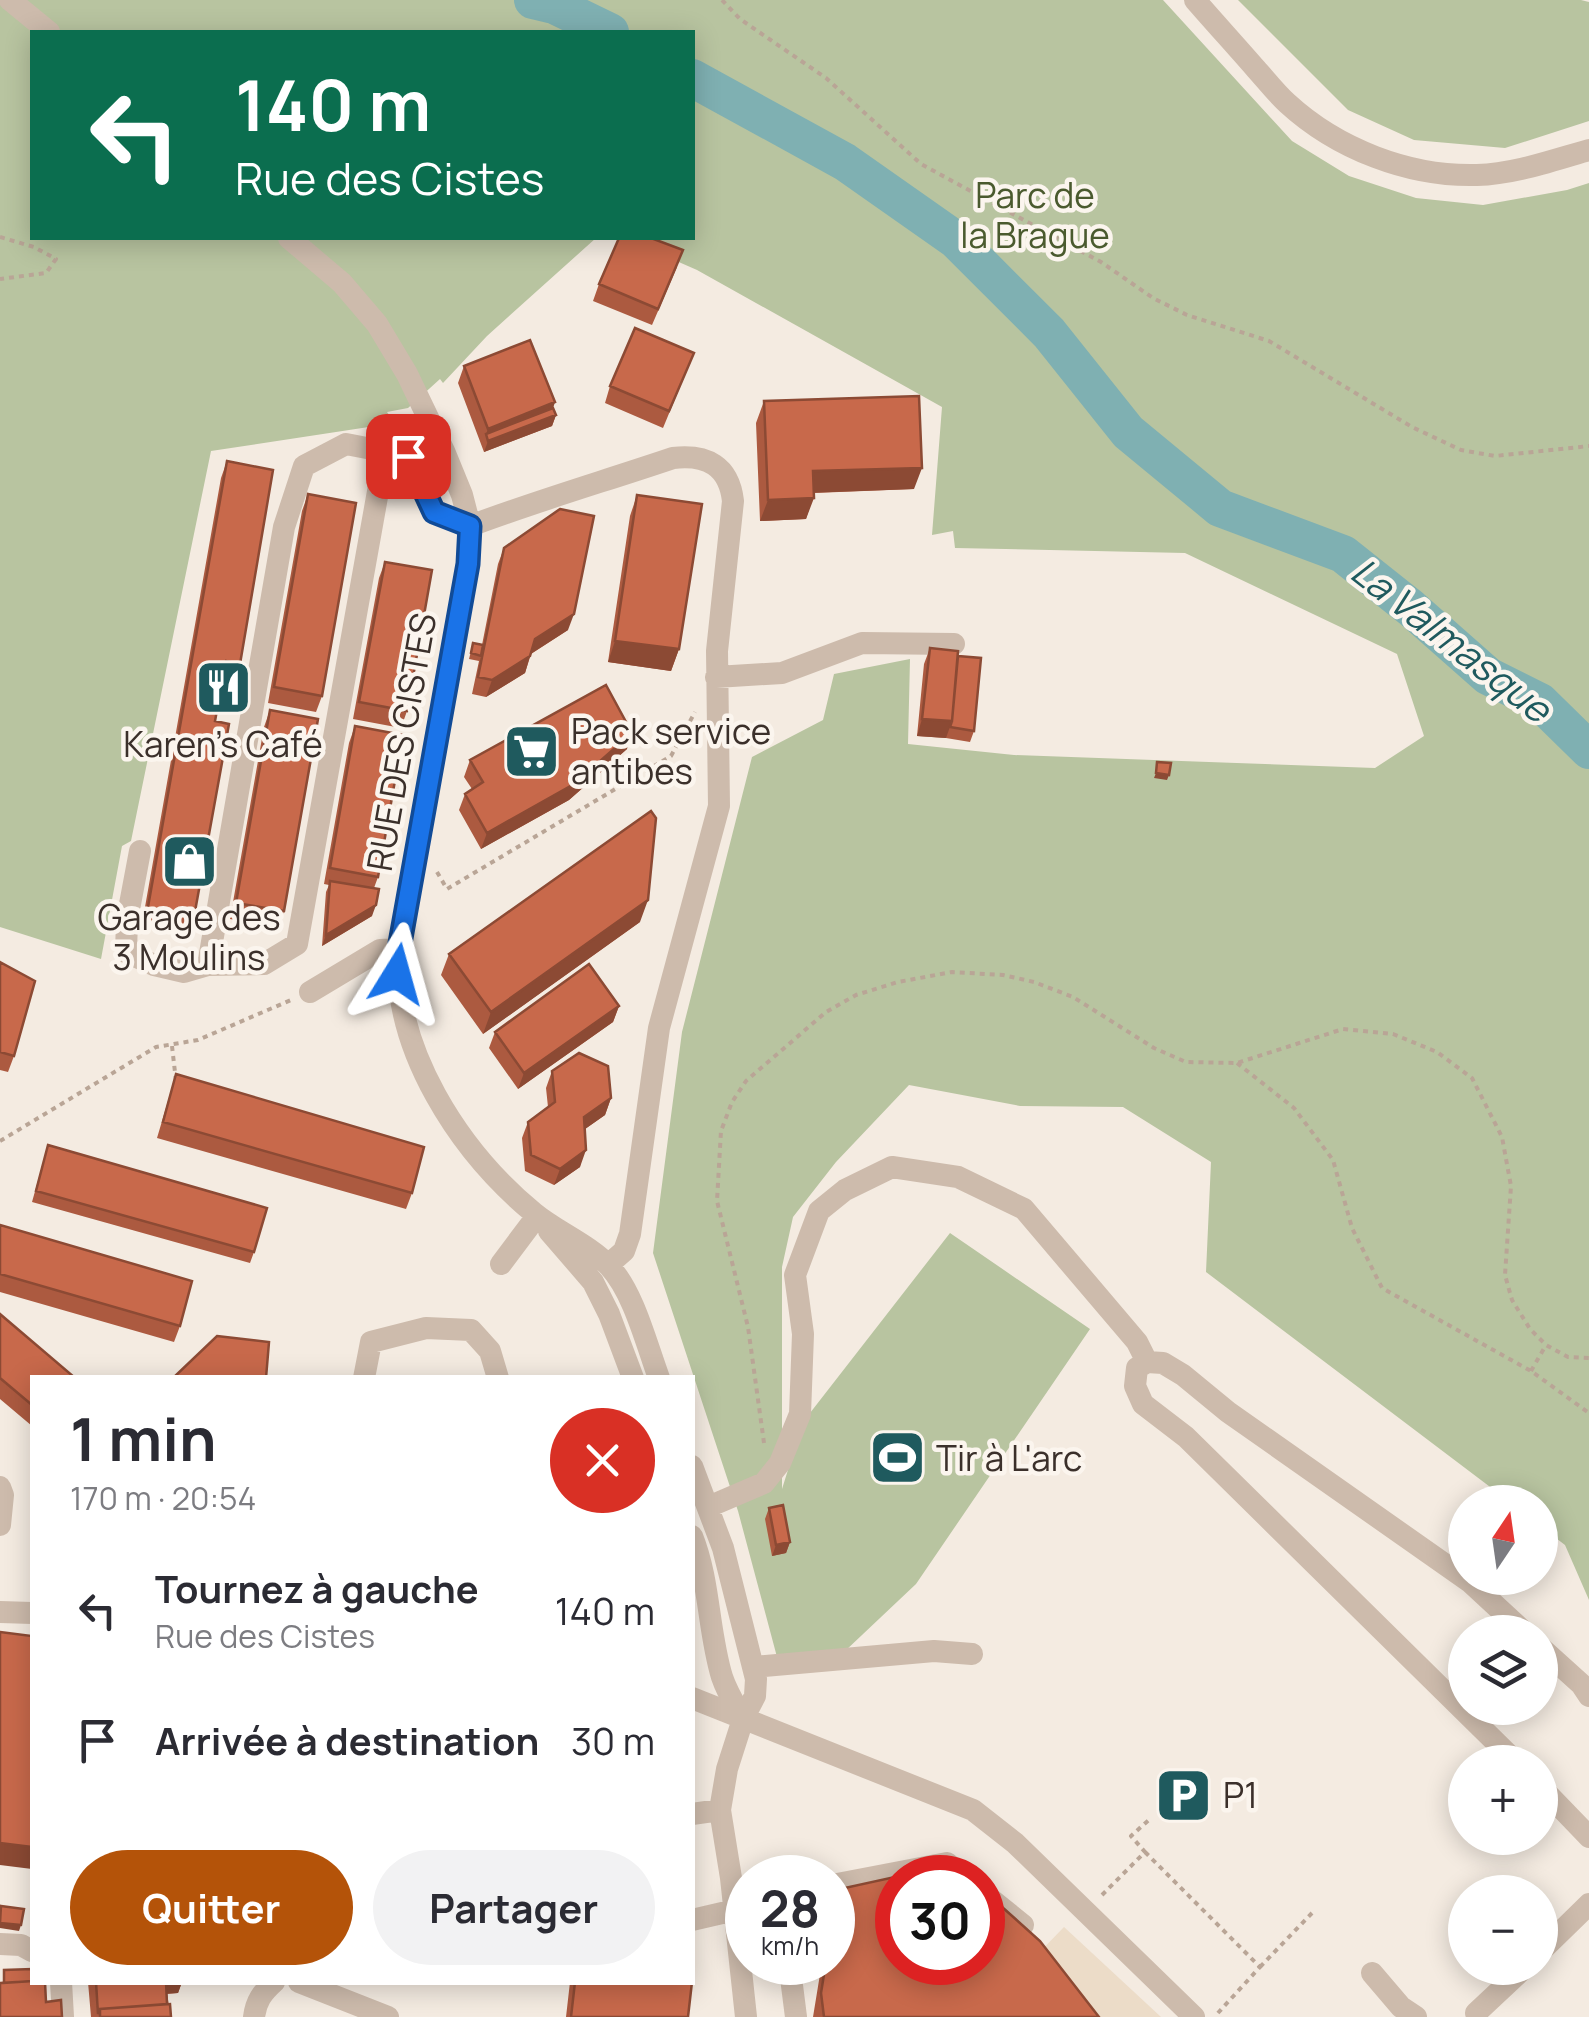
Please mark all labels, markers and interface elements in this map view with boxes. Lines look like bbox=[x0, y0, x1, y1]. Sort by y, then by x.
text: 140 m bbox=[235, 56, 431, 152]
icon: left bbox=[70, 70, 200, 200]
text: Rue des Cistes bbox=[235, 147, 544, 209]
park label: Parc de la Brague bbox=[960, 171, 1110, 259]
pin bbox=[366, 414, 451, 499]
icon: arrive bbox=[381, 429, 436, 484]
water label: La Valmasque bbox=[1341, 545, 1565, 735]
street label: RUE DES CISTES bbox=[355, 609, 447, 875]
restaurant icon: Karen's Café bbox=[193, 658, 253, 718]
place label: Pack service antibes bbox=[571, 707, 771, 795]
place label: Karen's Café bbox=[123, 720, 323, 768]
supermarket icon: Pack service antibes bbox=[502, 721, 562, 781]
shop icon: Garage des 3 Moulins bbox=[159, 831, 219, 891]
place label: Garage des 3 Moulins bbox=[97, 893, 281, 981]
position arrow bbox=[345, 922, 449, 1026]
text: 1 min bbox=[70, 1397, 217, 1479]
button: close bbox=[550, 1408, 655, 1513]
sports icon: Tir à L'arc bbox=[867, 1428, 927, 1488]
place label: Tir à L'arc bbox=[936, 1434, 1082, 1482]
text: 170 m · 20:54 bbox=[70, 1476, 256, 1520]
north arrow bbox=[1448, 1485, 1558, 1595]
map controls bbox=[1448, 1485, 1558, 1985]
text: Tournez à gauche bbox=[155, 1562, 479, 1614]
icon: left bbox=[70, 1583, 125, 1638]
text: 140 m bbox=[555, 1584, 655, 1636]
text: Rue des Cistes bbox=[155, 1614, 375, 1658]
button: layers bbox=[1448, 1615, 1558, 1725]
icon: arrive bbox=[70, 1713, 125, 1768]
text: Arrivée à destination bbox=[155, 1714, 539, 1766]
text: 30 m bbox=[571, 1714, 655, 1766]
button: + bbox=[1448, 1745, 1558, 1855]
parking icon: P1 bbox=[1154, 1765, 1214, 1825]
place label: P1 bbox=[1223, 1771, 1258, 1819]
button: Quitter bbox=[70, 1850, 353, 1965]
button: Partager bbox=[373, 1850, 655, 1965]
speed limit sign: 30 bbox=[875, 1855, 1005, 1985]
text: 28 bbox=[760, 1874, 820, 1942]
button: − bbox=[1448, 1875, 1558, 1985]
text: km/h bbox=[761, 1928, 819, 1963]

